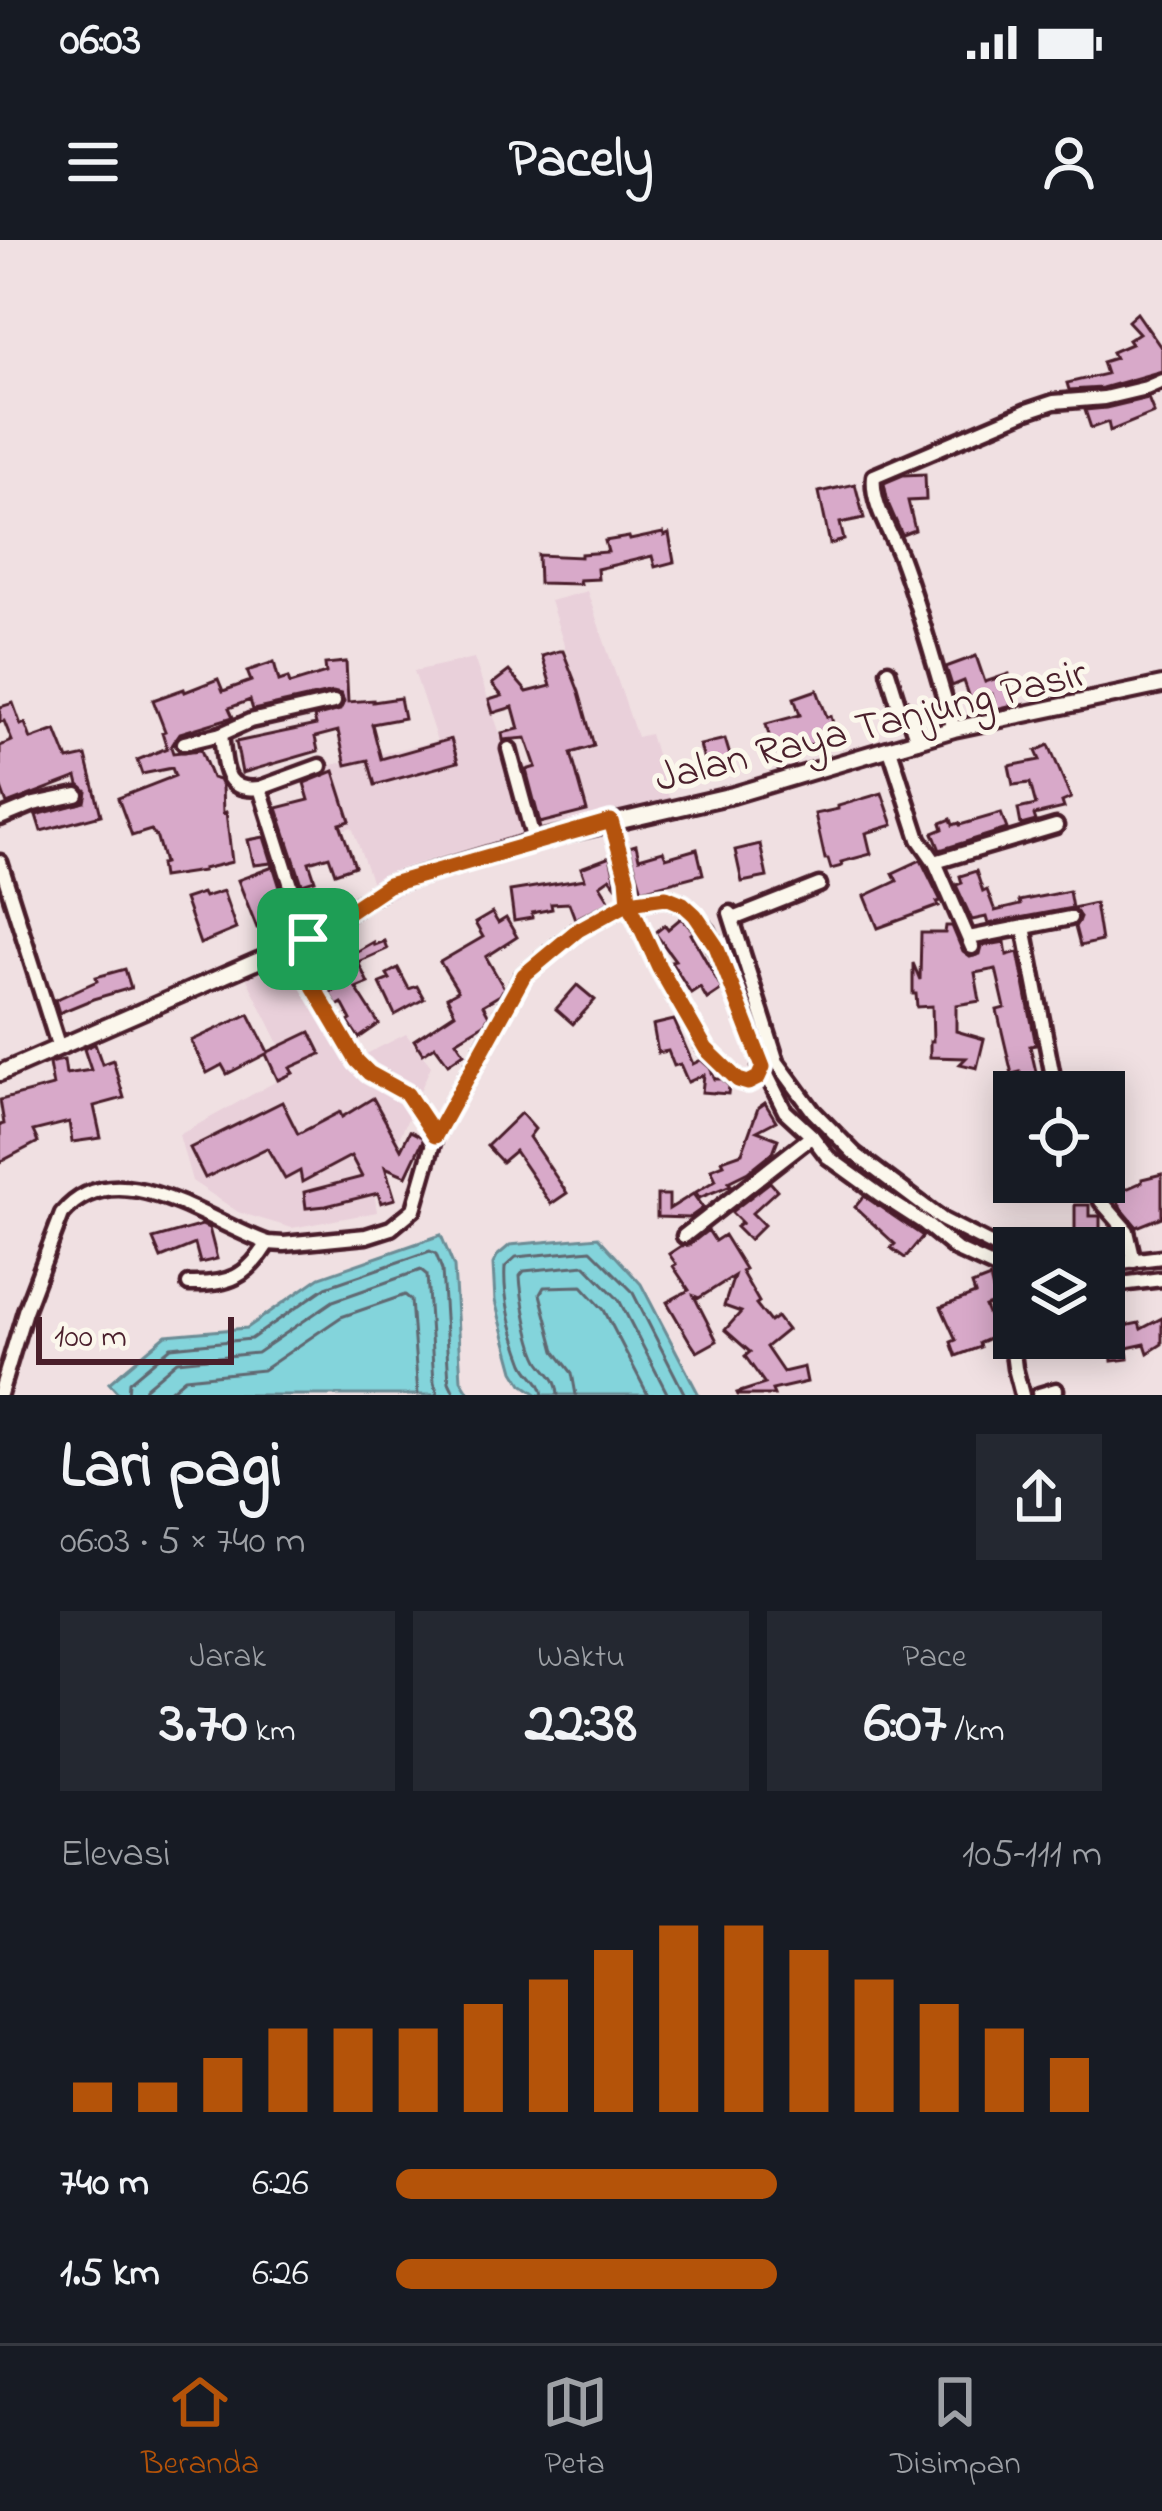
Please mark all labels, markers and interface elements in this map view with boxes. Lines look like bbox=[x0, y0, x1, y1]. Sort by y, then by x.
text: 06:03 bbox=[60, 9, 141, 75]
text: Pacely bbox=[509, 123, 653, 201]
icon: menu bbox=[60, 129, 126, 195]
icon: person bbox=[1036, 129, 1102, 195]
street label: Jalan Raya Tanjung Pasir bbox=[649, 644, 1094, 811]
pin bbox=[257, 888, 359, 990]
icon: arrive bbox=[275, 906, 341, 972]
map controls bbox=[993, 1071, 1125, 1359]
button: locate bbox=[993, 1071, 1125, 1203]
button: layers bbox=[993, 1227, 1125, 1359]
scale bar bbox=[36, 1311, 234, 1364]
text: 100 m bbox=[54, 1314, 127, 1362]
text: Lari pagi bbox=[60, 1421, 282, 1517]
button: share bbox=[976, 1434, 1102, 1560]
text: 06:03 · 5 × 740 m bbox=[60, 1514, 306, 1571]
text: Jarak bbox=[189, 1634, 266, 1682]
text: Waktu bbox=[537, 1634, 625, 1682]
text: Pace bbox=[902, 1634, 967, 1682]
text: 3.70 bbox=[160, 1682, 247, 1769]
text: 22:38 bbox=[525, 1682, 637, 1769]
text: 6:07 bbox=[864, 1682, 946, 1769]
text: km bbox=[247, 1708, 296, 1756]
text: /km bbox=[946, 1708, 1005, 1756]
text: Elevasi bbox=[60, 1827, 171, 1884]
text: 105–111 m bbox=[962, 1827, 1102, 1884]
text: 740 m bbox=[60, 2156, 149, 2213]
text: 6:26 bbox=[252, 2156, 309, 2213]
text: 1.5 km bbox=[60, 2246, 160, 2303]
text: 6:26 bbox=[252, 2246, 309, 2303]
tab: Beranda bbox=[141, 2369, 259, 2489]
tab: Peta bbox=[542, 2369, 608, 2489]
tab: Disimpan bbox=[890, 2369, 1021, 2489]

